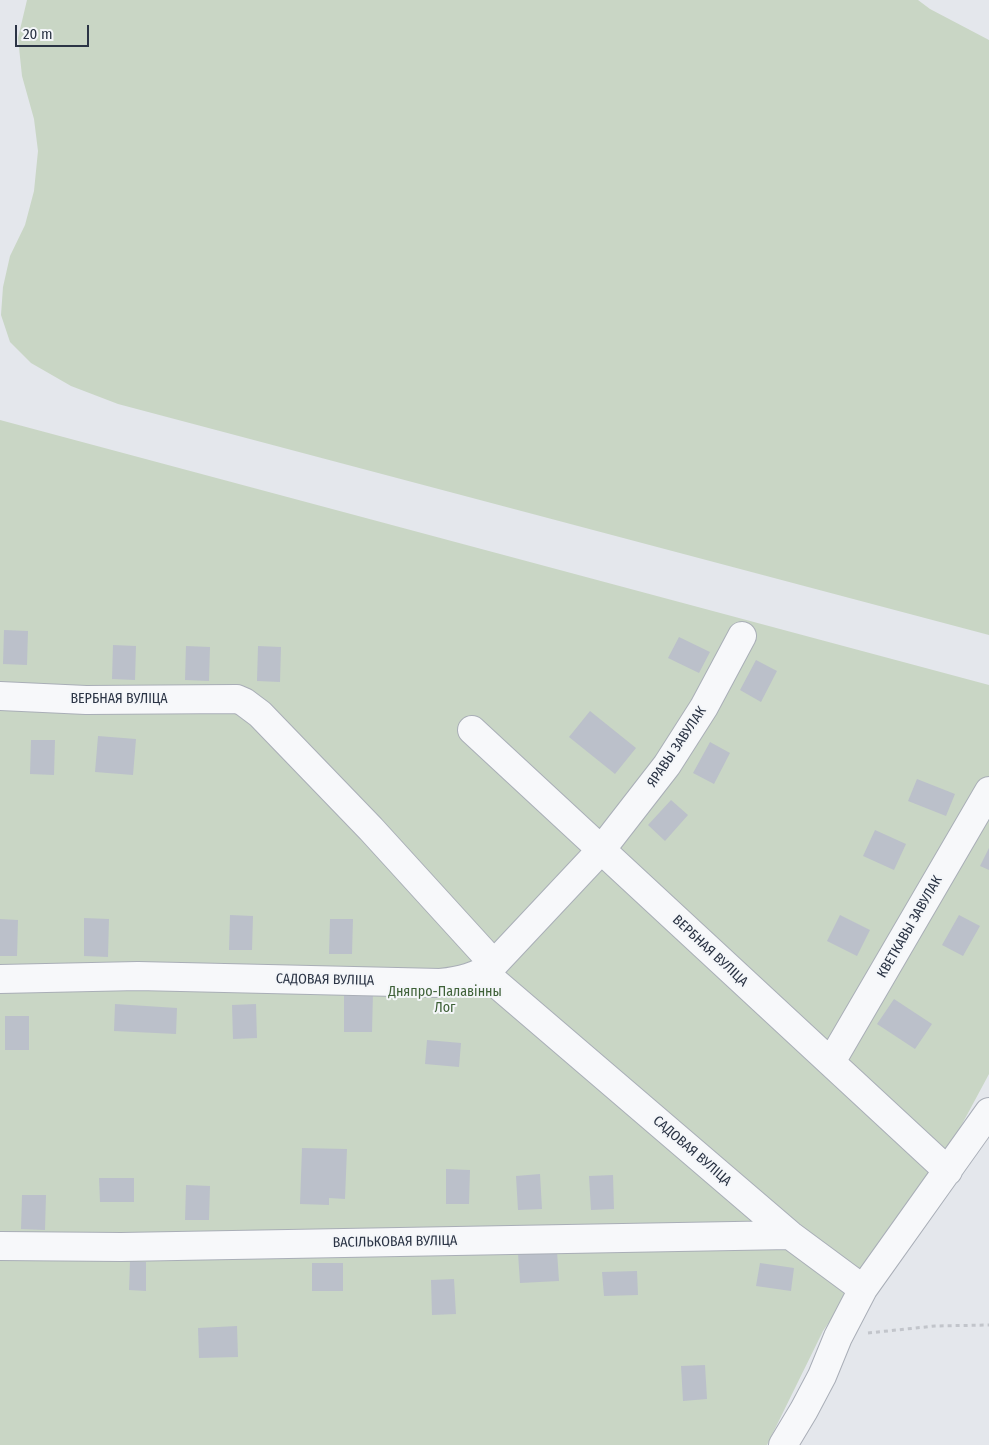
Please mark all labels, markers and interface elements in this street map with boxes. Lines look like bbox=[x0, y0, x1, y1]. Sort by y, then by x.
scale bar bbox=[18, 15, 91, 47]
text: 20 m bbox=[23, 25, 53, 43]
street label: ВЕРБНАЯ ВУЛІЦА bbox=[70, 691, 168, 707]
street label: ЯРАВЫ ЗАВУЛАК bbox=[644, 703, 710, 791]
street label: КВЕТКАВЫ ЗАВУЛАК bbox=[874, 873, 946, 981]
street label: ВЕРБНАЯ ВУЛІЦА bbox=[669, 912, 751, 990]
street label: САДОВАЯ ВУЛІЦА bbox=[276, 971, 374, 989]
park label: Дняпро-Палавінны Лог bbox=[388, 984, 502, 1016]
street label: САДОВАЯ ВУЛІЦА bbox=[649, 1112, 735, 1190]
street label: ВАСІЛЬКОВАЯ ВУЛІЦА bbox=[333, 1233, 457, 1251]

